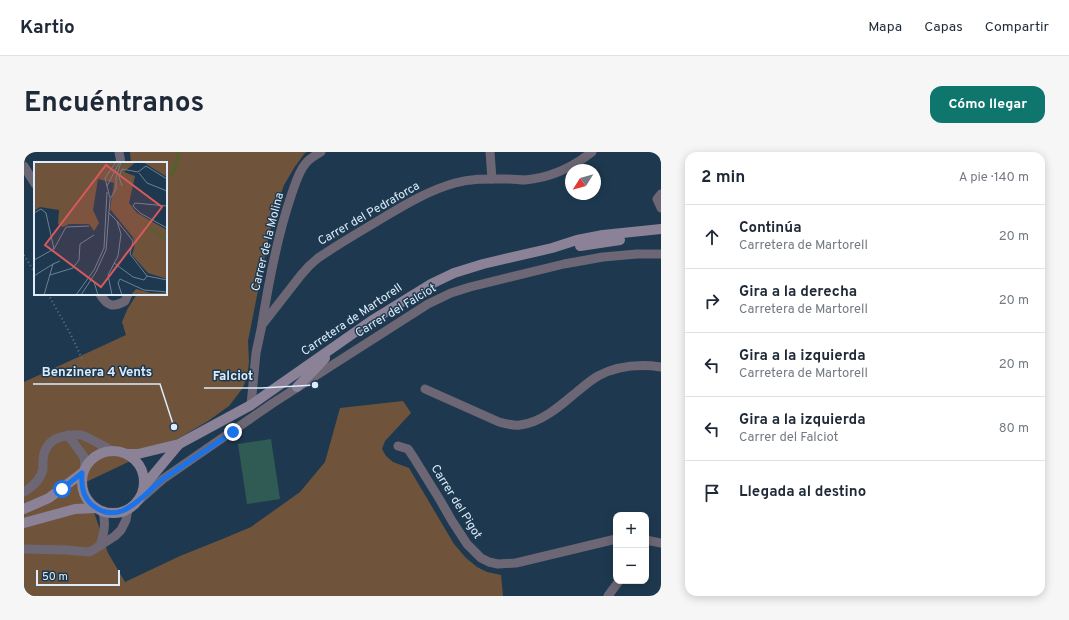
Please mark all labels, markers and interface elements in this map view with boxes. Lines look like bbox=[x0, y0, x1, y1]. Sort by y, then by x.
text: Kartio bbox=[20, 16, 75, 40]
text: Mapa bbox=[868, 19, 902, 36]
text: Capas bbox=[924, 19, 963, 36]
text: Compartir bbox=[985, 19, 1049, 36]
text: Encuéntranos bbox=[24, 86, 204, 122]
button: Cómo llegar bbox=[930, 86, 1045, 123]
inset map bbox=[34, 162, 167, 295]
north arrow bbox=[565, 164, 601, 200]
text: 2 min bbox=[701, 167, 745, 189]
text: A pie · 140 m bbox=[959, 170, 1029, 186]
street label: Carrer del Pedraforca bbox=[315, 178, 423, 250]
street label: Carrer de la Molina bbox=[248, 191, 288, 293]
text: Continúa bbox=[739, 219, 801, 238]
icon: ahead bbox=[701, 226, 723, 248]
text: 20 m bbox=[999, 229, 1029, 245]
text: Carretera de Martorell bbox=[739, 238, 868, 254]
street label: Carretera de Martorell bbox=[298, 280, 406, 360]
street label: Carrer del Falciot bbox=[353, 280, 439, 342]
text: Gira a la derecha bbox=[739, 283, 857, 302]
icon: right bbox=[701, 290, 723, 312]
text: 20 m bbox=[999, 293, 1029, 309]
text: Carretera de Martorell bbox=[739, 302, 868, 318]
text: Gira a la izquierda bbox=[739, 347, 866, 366]
icon: left bbox=[701, 354, 723, 376]
text: 20 m bbox=[999, 357, 1029, 373]
callout: Benzinera 4 Vents bbox=[33, 359, 160, 384]
callout: Falciot bbox=[204, 363, 261, 388]
text: Benzinera 4 Vents bbox=[42, 365, 152, 381]
text: Carretera de Martorell bbox=[739, 366, 868, 382]
text: Falciot bbox=[213, 369, 253, 385]
text: Gira a la izquierda bbox=[739, 411, 866, 430]
icon: left bbox=[701, 418, 723, 440]
text: 80 m bbox=[999, 421, 1029, 437]
route end bbox=[224, 423, 242, 441]
text: Carrer del Falciot bbox=[739, 430, 839, 446]
street label: Carrer del Pigot bbox=[427, 462, 485, 542]
route start bbox=[53, 480, 71, 498]
icon: arrive bbox=[701, 482, 723, 504]
text: Llegada al destino bbox=[739, 483, 866, 502]
map controls bbox=[613, 512, 649, 584]
button: + bbox=[613, 512, 649, 548]
button: − bbox=[613, 548, 649, 584]
scale bar bbox=[36, 568, 120, 587]
text: 50 m bbox=[42, 570, 68, 584]

